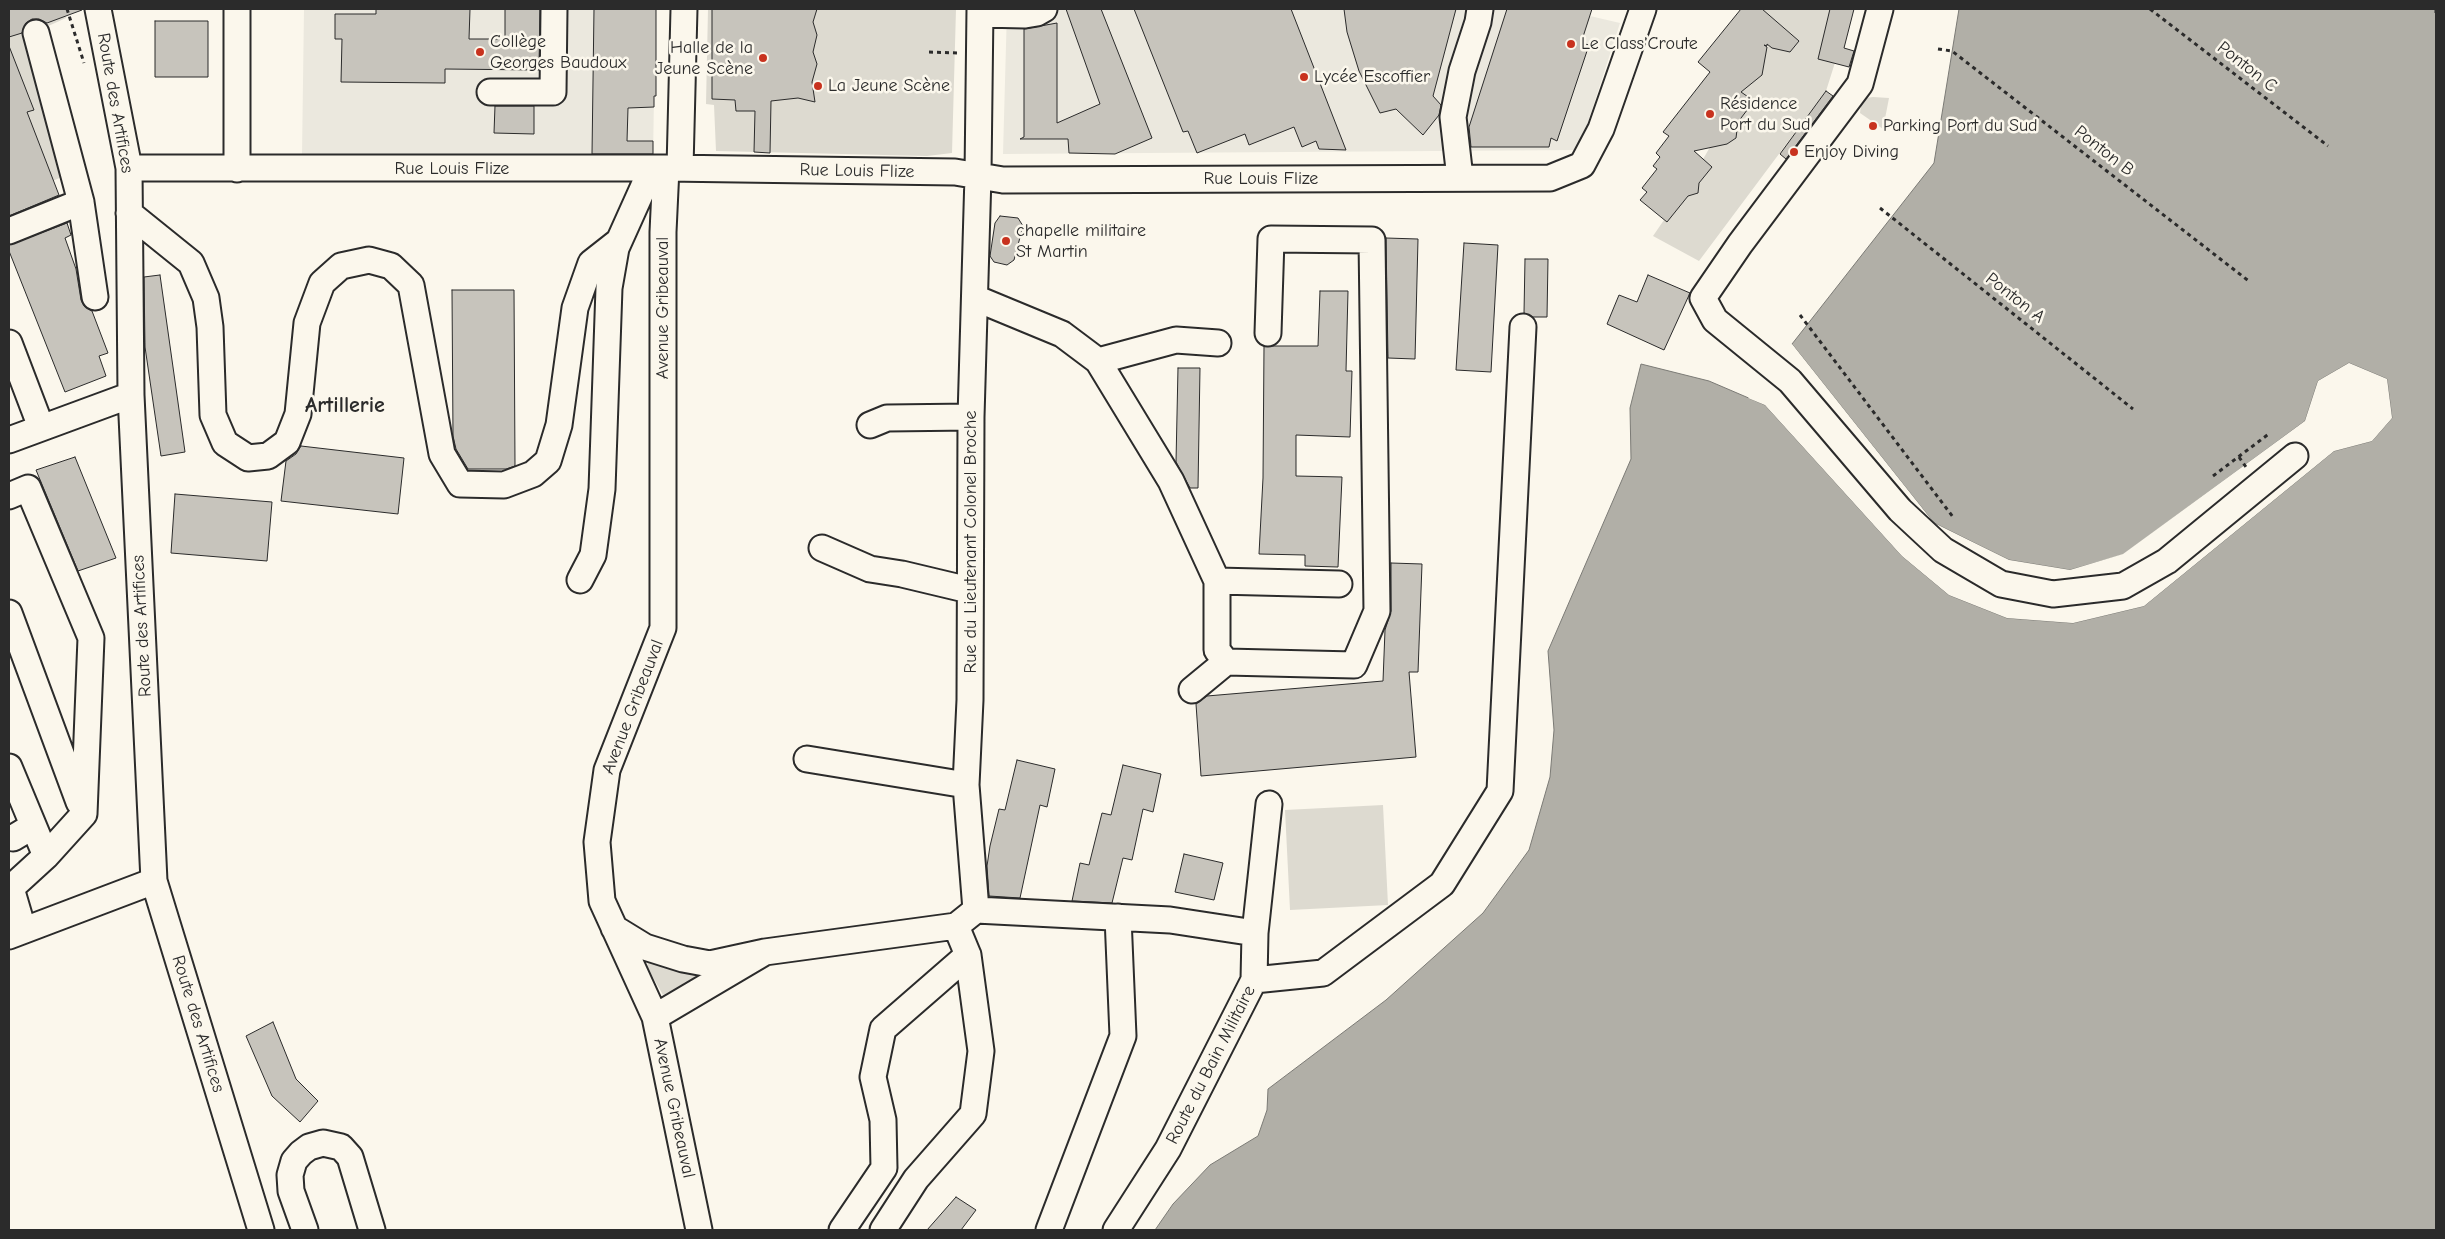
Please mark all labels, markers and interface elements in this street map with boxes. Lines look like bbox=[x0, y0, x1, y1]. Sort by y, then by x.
street label: Route des Artifices bbox=[92, 31, 138, 175]
place label: Collège Georges Baudoux bbox=[490, 31, 627, 74]
place label: Le Class'Croute bbox=[1581, 33, 1698, 55]
place label: Halle de la Jeune Scène bbox=[655, 37, 753, 80]
street label: Ponton C bbox=[2213, 37, 2281, 97]
marker: Le Class'Croute bbox=[1565, 38, 1577, 50]
marker: Collège Georges Baudoux bbox=[474, 46, 486, 58]
marker: Halle de la Jeune Scène bbox=[757, 52, 769, 64]
place label: Lycée Escoffier bbox=[1314, 66, 1430, 88]
marker: Lycée Escoffier bbox=[1298, 71, 1310, 83]
place label: La Jeune Scène bbox=[828, 75, 950, 97]
marker: La Jeune Scène bbox=[812, 80, 824, 92]
place label: Résidence Port du Sud bbox=[1720, 93, 1811, 136]
marker: Résidence Port du Sud bbox=[1704, 108, 1716, 120]
place label: Parking Port du Sud bbox=[1883, 115, 2038, 137]
marker: Parking Port du Sud bbox=[1867, 120, 1879, 132]
street label: Ponton B bbox=[2070, 121, 2138, 181]
place label: Enjoy Diving bbox=[1804, 141, 1899, 163]
marker: Enjoy Diving bbox=[1788, 146, 1800, 158]
street label: Rue Louis Flize bbox=[395, 158, 509, 180]
street label: Rue Louis Flize bbox=[799, 159, 915, 183]
street label: Rue Louis Flize bbox=[1204, 168, 1318, 190]
place label: chapelle militaire St Martin bbox=[1016, 220, 1146, 262]
marker: chapelle militaire St Martin bbox=[1000, 235, 1012, 247]
street label: Avenue Gribeauval bbox=[652, 237, 674, 379]
street label: Ponton A bbox=[1981, 268, 2049, 328]
district label: Artillerie bbox=[305, 393, 385, 419]
street label: Rue du Lieutenant Colonel Broche bbox=[960, 411, 982, 673]
street label: Route des Artifices bbox=[127, 554, 157, 698]
street label: Avenue Gribeauval bbox=[597, 637, 669, 777]
street label: Route des Artifices bbox=[167, 953, 229, 1095]
street label: Route du Bain Militaire bbox=[1162, 982, 1260, 1148]
street label: Avenue Gribeauval bbox=[649, 1036, 699, 1180]

